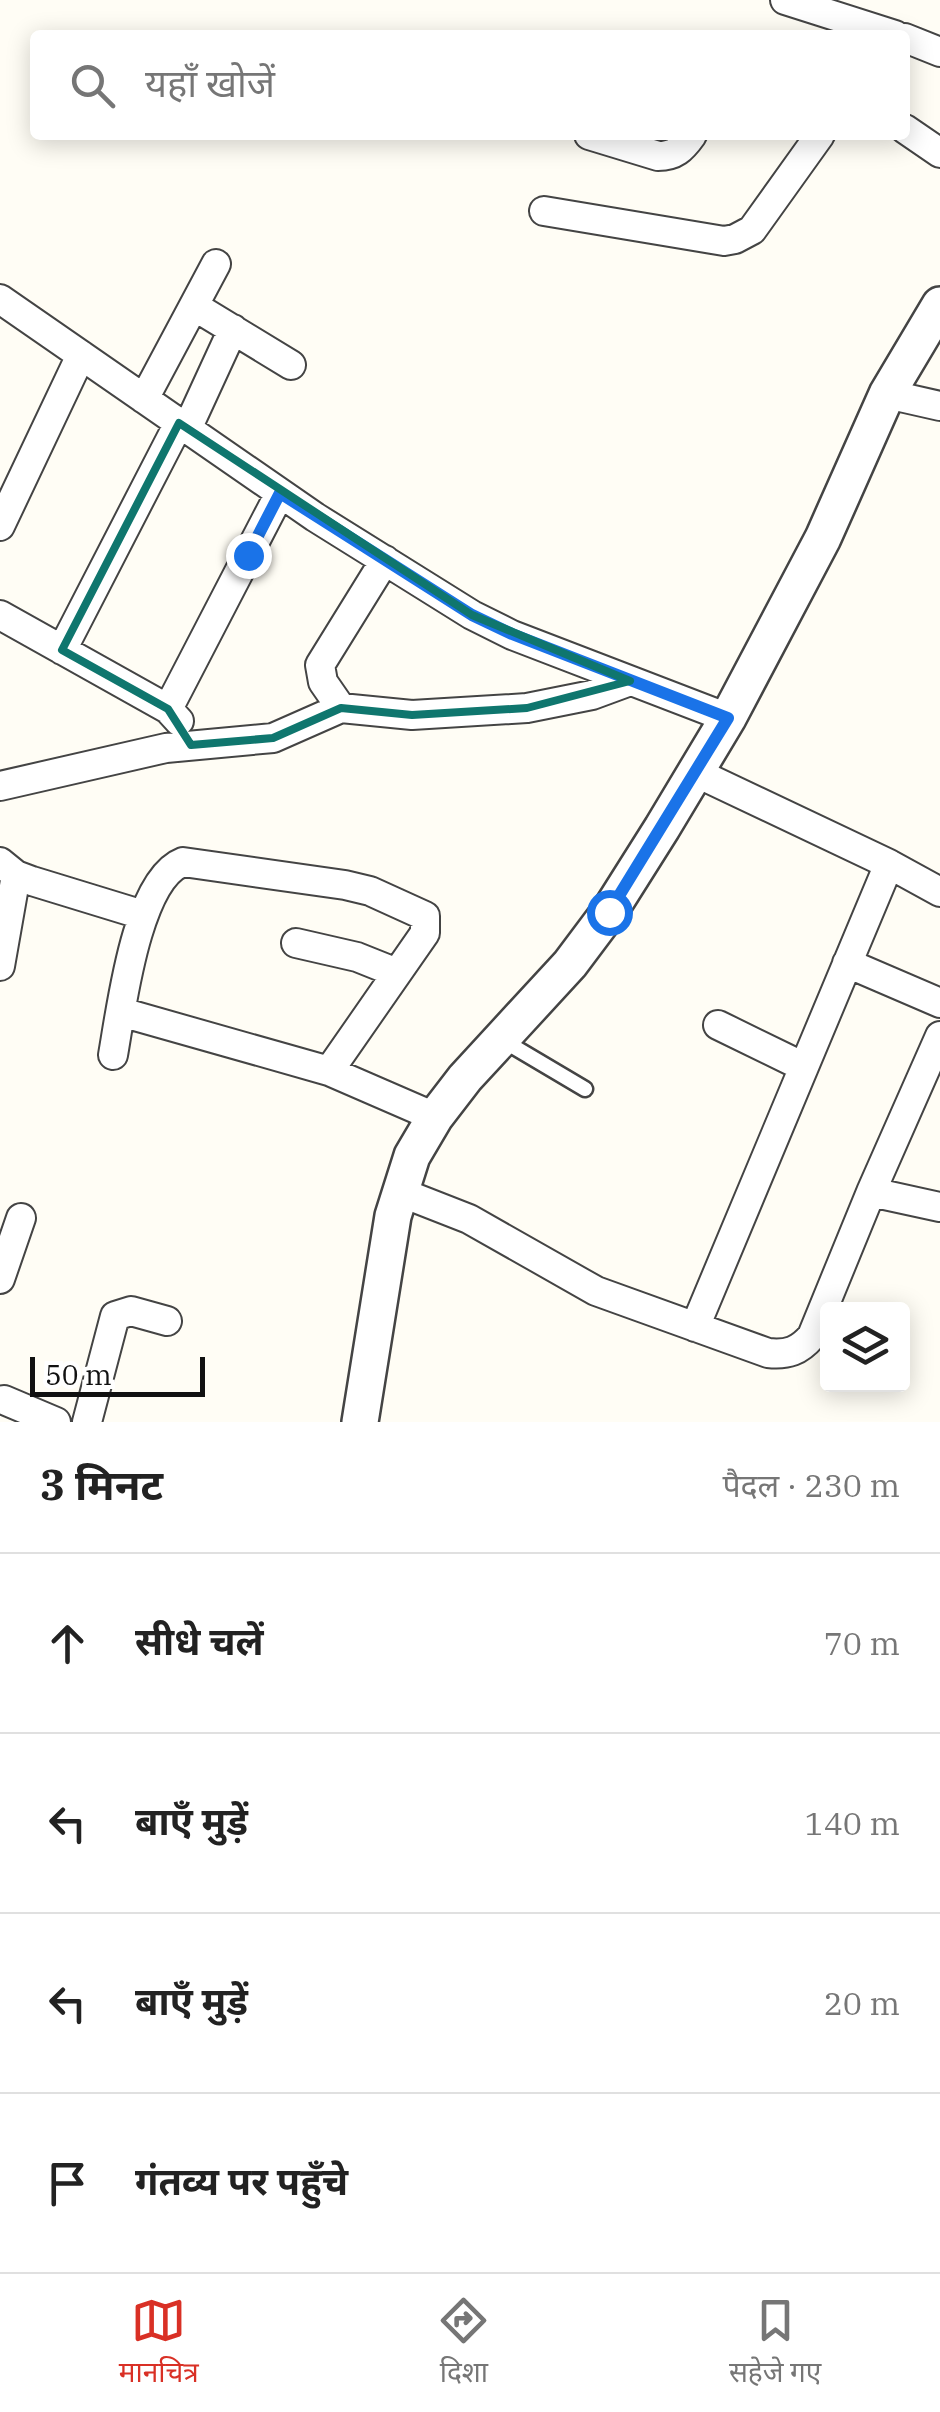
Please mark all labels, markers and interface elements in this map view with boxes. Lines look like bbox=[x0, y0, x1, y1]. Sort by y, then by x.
search box bbox=[30, 30, 910, 140]
icon: search bbox=[65, 58, 120, 113]
text: यहाँ खोजें bbox=[145, 58, 275, 107]
route end bbox=[226, 533, 272, 579]
route start bbox=[587, 890, 633, 936]
map controls bbox=[820, 1302, 910, 1392]
button: layers bbox=[820, 1302, 910, 1392]
scale bar bbox=[30, 1352, 205, 1396]
text: 50 m bbox=[45, 1356, 112, 1393]
text: 3 मिनट bbox=[40, 1457, 163, 1512]
text: पैदल · 230 m bbox=[722, 1464, 900, 1506]
icon: ahead bbox=[40, 1616, 95, 1671]
text: सीधे चलें bbox=[135, 1616, 264, 1665]
text: 70 m bbox=[824, 1622, 900, 1664]
icon: left bbox=[40, 1796, 95, 1851]
text: बाएँ मुड़ें bbox=[135, 1796, 248, 1845]
text: 140 m bbox=[804, 1802, 900, 1844]
icon: left bbox=[40, 1976, 95, 2031]
text: बाएँ मुड़ें bbox=[135, 1976, 248, 2025]
text: 20 m bbox=[824, 1982, 900, 2024]
icon: arrive bbox=[40, 2156, 95, 2211]
text: गंतव्य पर पहुँचे bbox=[135, 2156, 348, 2205]
tab: मानचित्र bbox=[119, 2293, 199, 2393]
tab: दिशा bbox=[436, 2293, 491, 2393]
tab: सहेजे गए bbox=[729, 2293, 821, 2393]

